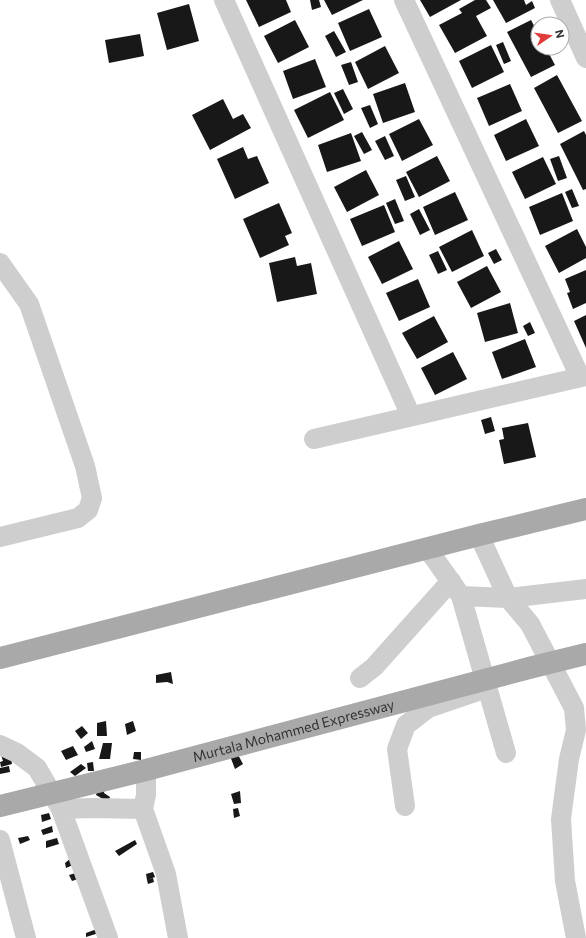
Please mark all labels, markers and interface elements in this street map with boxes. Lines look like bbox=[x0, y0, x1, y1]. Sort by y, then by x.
north arrow bbox=[530, 16, 570, 56]
text: N bbox=[553, 28, 567, 39]
street label: Murtala Mohammed Expressway bbox=[191, 695, 396, 765]

